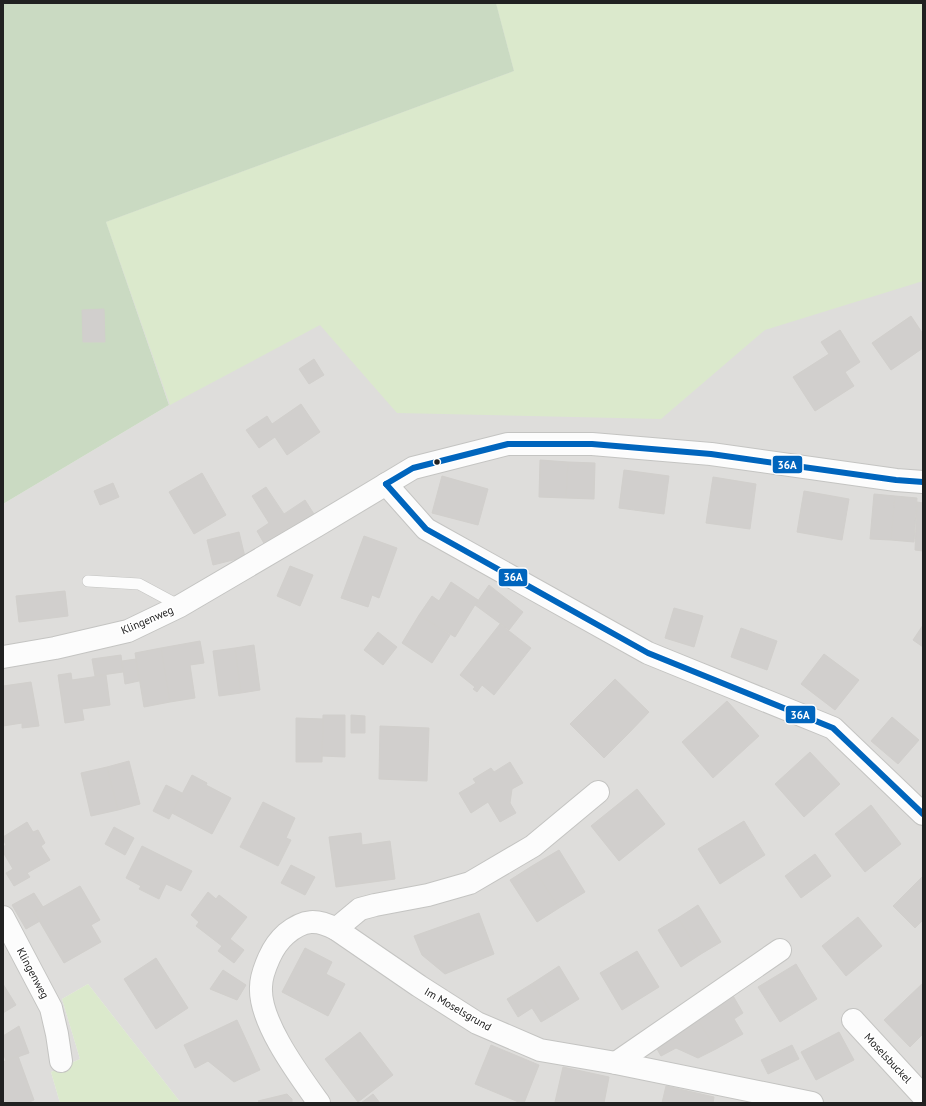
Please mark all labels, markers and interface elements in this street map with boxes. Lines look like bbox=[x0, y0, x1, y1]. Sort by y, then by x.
line badge: 36A bbox=[772, 455, 803, 474]
unlabelled marker bbox=[432, 457, 442, 467]
text: 36A bbox=[777, 458, 797, 472]
line badge: 36A bbox=[498, 568, 528, 587]
text: 36A bbox=[503, 570, 523, 584]
street label: Klingenweg bbox=[119, 603, 175, 637]
line badge: 36A bbox=[785, 705, 816, 724]
text: 36A bbox=[790, 708, 810, 722]
street label: Klingenweg bbox=[14, 945, 52, 1001]
street label: Im Moselsgrund bbox=[422, 984, 494, 1034]
street label: Moselsbuckel bbox=[861, 1030, 915, 1087]

